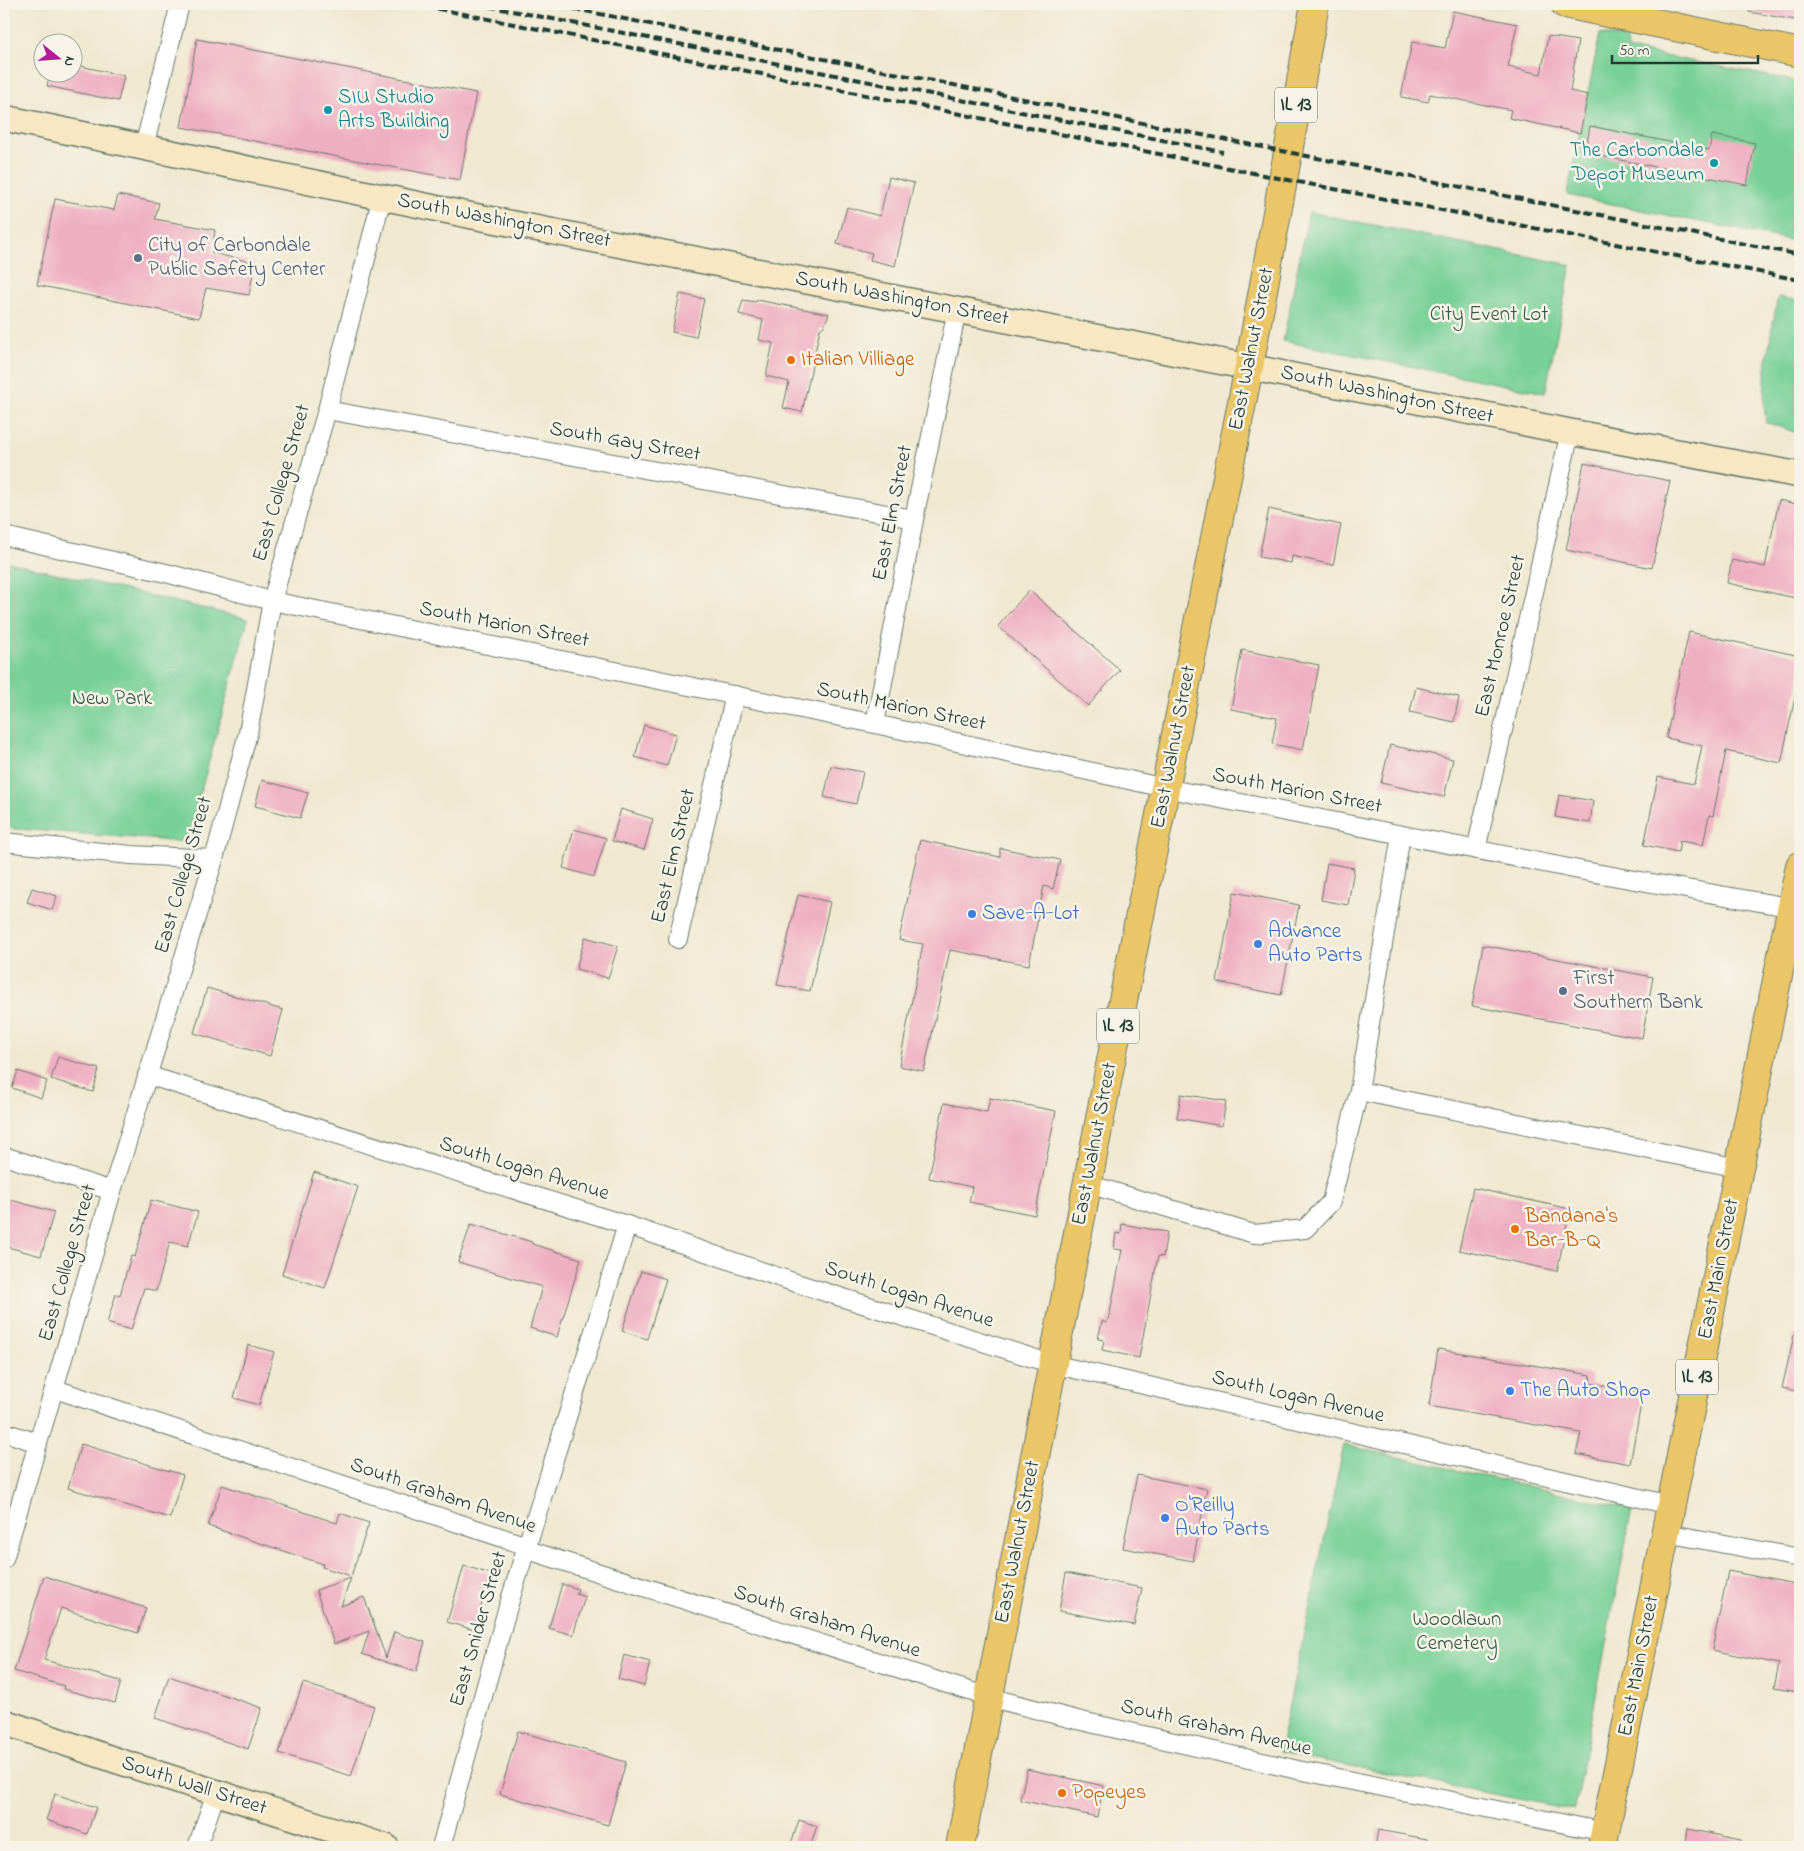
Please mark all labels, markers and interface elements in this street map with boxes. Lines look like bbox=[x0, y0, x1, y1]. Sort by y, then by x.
north arrow bbox=[32, 32, 82, 82]
scale bar bbox=[1612, 32, 1758, 64]
text: 50 m bbox=[1619, 40, 1650, 62]
text: N bbox=[58, 54, 80, 69]
place label: SIU Studio Arts Building bbox=[338, 83, 449, 139]
road number: IL 13 bbox=[1275, 88, 1317, 122]
marker: SIU Studio Arts Building bbox=[322, 104, 334, 116]
place label: The Carbondale Depot Museum bbox=[1570, 136, 1705, 190]
marker: The Carbondale Depot Museum bbox=[1708, 157, 1720, 169]
street label: South Washington Street bbox=[394, 186, 613, 258]
place label: City of Carbondale Public Safety Center bbox=[148, 231, 326, 287]
marker: City of Carbondale Public Safety Center bbox=[132, 252, 144, 264]
street label: South Washington Street bbox=[792, 264, 1011, 336]
street label: East Walnut Street bbox=[1221, 265, 1283, 433]
park label: City Event Lot bbox=[1430, 300, 1548, 332]
place label: Italian Villiage bbox=[801, 345, 915, 377]
marker: Italian Villiage bbox=[785, 354, 797, 366]
street label: South Washington Street bbox=[1277, 358, 1496, 434]
street label: East College Street bbox=[245, 401, 321, 566]
street label: South Gay Street bbox=[547, 414, 703, 472]
street label: East Elm Street bbox=[865, 443, 921, 583]
street label: East Monroe Street bbox=[1468, 552, 1534, 720]
street label: South Marion Street bbox=[416, 594, 592, 656]
street label: East Walnut Street bbox=[1143, 663, 1205, 831]
street label: South Marion Street bbox=[814, 674, 988, 740]
park label: New Park bbox=[72, 684, 153, 714]
street label: South Marion Street bbox=[1209, 760, 1385, 822]
street label: East Elm Street bbox=[644, 786, 704, 926]
street label: East College Street bbox=[147, 793, 223, 958]
place label: Save-A-Lot bbox=[982, 899, 1079, 929]
marker: Save-A-Lot bbox=[966, 908, 978, 920]
place label: Advance Auto Parts bbox=[1268, 917, 1363, 971]
marker: Advance Auto Parts bbox=[1252, 938, 1264, 950]
place label: First Southern Bank bbox=[1572, 964, 1704, 1018]
marker: First Southern Bank bbox=[1557, 985, 1569, 997]
road number: IL 13 bbox=[1097, 1008, 1139, 1044]
street label: East Walnut Street bbox=[1064, 1060, 1126, 1228]
street label: South Logan Avenue bbox=[435, 1129, 613, 1211]
street label: East College Street bbox=[31, 1181, 107, 1346]
street label: East Main Street bbox=[1691, 1196, 1747, 1342]
place label: Bandana's Bar-B-Q bbox=[1524, 1202, 1619, 1256]
marker: Bandana's Bar-B-Q bbox=[1509, 1223, 1521, 1235]
street label: South Logan Avenue bbox=[820, 1253, 998, 1339]
road number: IL 13 bbox=[1676, 1360, 1718, 1394]
street label: South Logan Avenue bbox=[1208, 1363, 1388, 1434]
place label: The Auto Shop bbox=[1520, 1376, 1651, 1406]
marker: The Auto Shop bbox=[1504, 1385, 1516, 1397]
street label: South Graham Avenue bbox=[346, 1450, 541, 1542]
street label: East Walnut Street bbox=[987, 1458, 1049, 1626]
place label: O'Reilly Auto Parts bbox=[1175, 1491, 1270, 1545]
marker: O'Reilly Auto Parts bbox=[1159, 1512, 1171, 1524]
street label: East Snider Street bbox=[442, 1548, 516, 1710]
street label: South Graham Avenue bbox=[729, 1578, 925, 1667]
street label: East Main Street bbox=[1611, 1593, 1667, 1739]
park label: Woodlawn Cemetery bbox=[1413, 1605, 1501, 1661]
street label: South Graham Avenue bbox=[1117, 1691, 1315, 1765]
street label: South Wall Street bbox=[117, 1748, 271, 1824]
place label: Popeyes bbox=[1072, 1778, 1146, 1810]
marker: Popeyes bbox=[1056, 1787, 1068, 1799]

